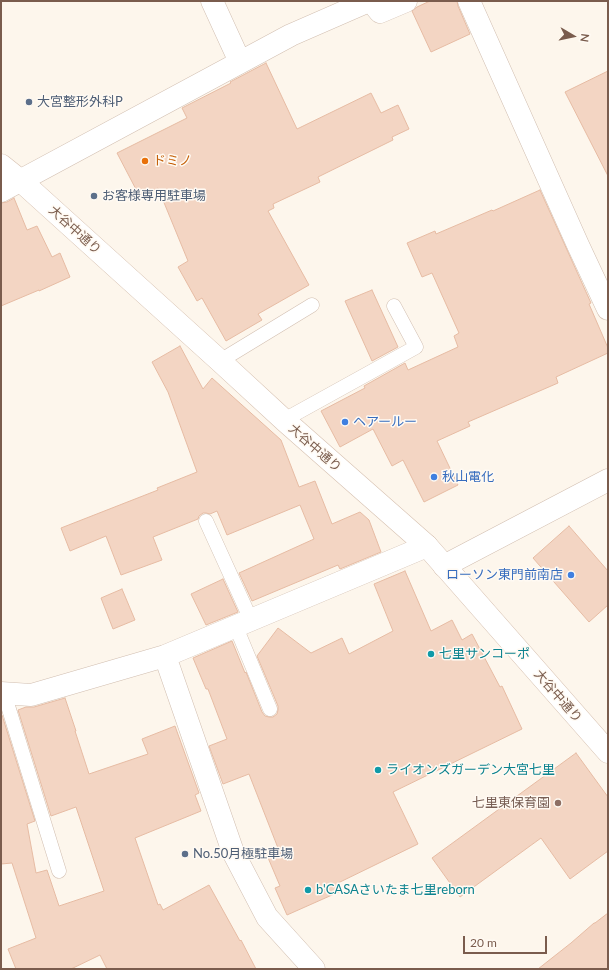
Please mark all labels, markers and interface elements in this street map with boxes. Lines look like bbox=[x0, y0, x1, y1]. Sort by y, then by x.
north arrow bbox=[553, 16, 593, 56]
text: N bbox=[578, 33, 592, 43]
place label: 大宮整形外科P bbox=[37, 94, 123, 110]
marker: 大宮整形外科P bbox=[24, 97, 34, 107]
place label: ドミノ bbox=[153, 153, 192, 169]
marker: ドミノ bbox=[140, 156, 150, 166]
place label: お客様専用駐車場 bbox=[102, 188, 206, 204]
marker: お客様専用駐車場 bbox=[89, 191, 99, 201]
street label: 大谷中通り bbox=[46, 202, 104, 258]
place label: ヘアールー bbox=[353, 414, 417, 430]
marker: ヘアールー bbox=[340, 417, 350, 427]
street label: 大谷中通り bbox=[285, 421, 345, 475]
place label: 秋山電化 bbox=[442, 469, 494, 485]
marker: 秋山電化 bbox=[429, 472, 439, 482]
place label: ローソン東門前南店 bbox=[446, 567, 563, 583]
marker: ローソン東門前南店 bbox=[566, 570, 576, 580]
place label: 七里サンコーポ bbox=[439, 646, 530, 662]
marker: 七里サンコーポ bbox=[426, 649, 436, 659]
street label: 大谷中通り bbox=[531, 666, 585, 726]
place label: ライオンズガーデン大宮七里 bbox=[386, 762, 555, 778]
marker: ライオンズガーデン大宮七里 bbox=[373, 765, 383, 775]
place label: 七里東保育園 bbox=[472, 795, 550, 811]
marker: 七里東保育園 bbox=[553, 798, 563, 808]
place label: No.50月極駐車場 bbox=[193, 846, 293, 862]
marker: No.50月極駐車場 bbox=[180, 849, 190, 859]
place label: b'CASAさいたま七里reborn bbox=[316, 882, 475, 898]
marker: b'CASAさいたま七里reborn bbox=[303, 885, 313, 895]
scale bar bbox=[465, 928, 549, 954]
text: 20 m bbox=[470, 935, 497, 950]

